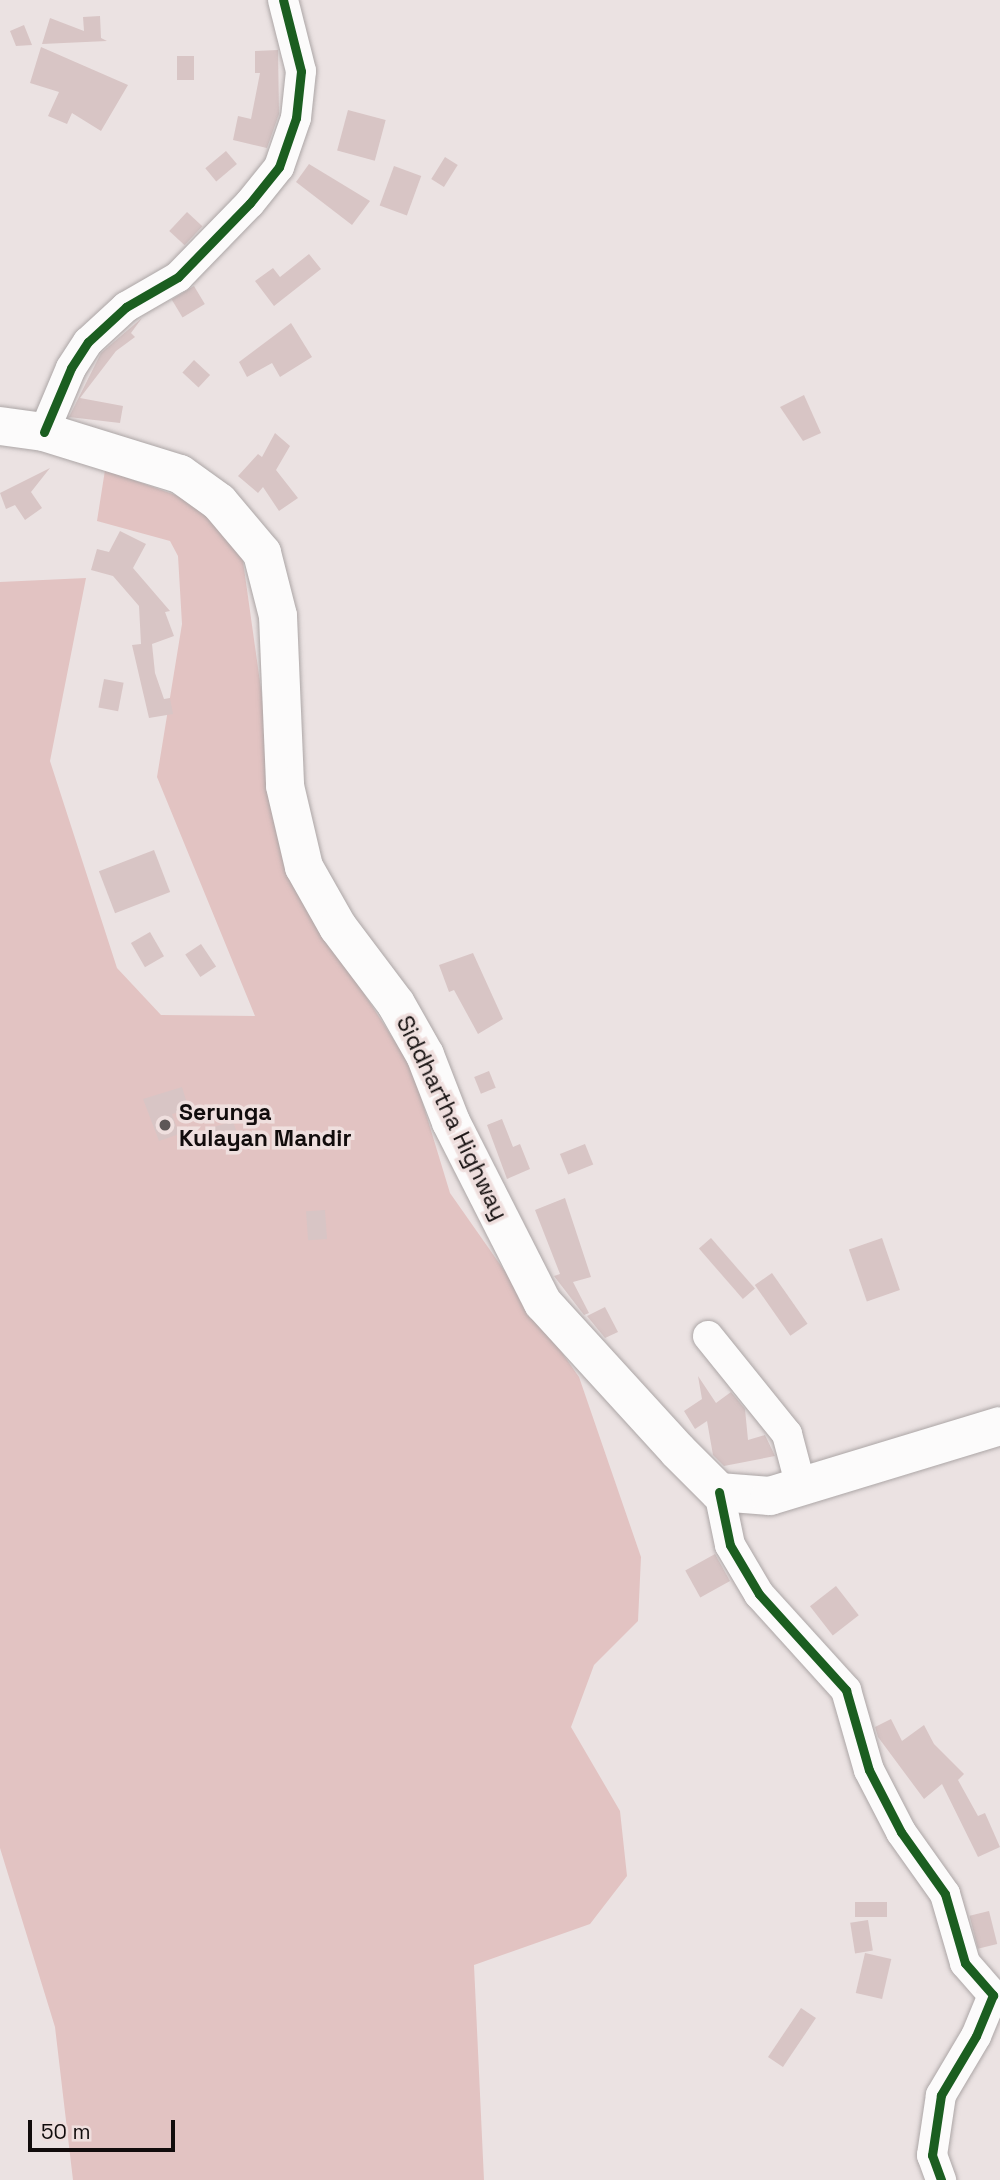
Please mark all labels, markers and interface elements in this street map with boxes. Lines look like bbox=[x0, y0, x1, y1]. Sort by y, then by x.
street label: Siddhartha Highway bbox=[391, 1011, 513, 1225]
place label: Serunga Kulayan Mandir bbox=[179, 1098, 351, 1152]
marker: Serunga Kulayan Mandir bbox=[157, 1117, 173, 1133]
scale bar bbox=[32, 2106, 178, 2150]
text: 50 m bbox=[41, 2118, 91, 2145]

